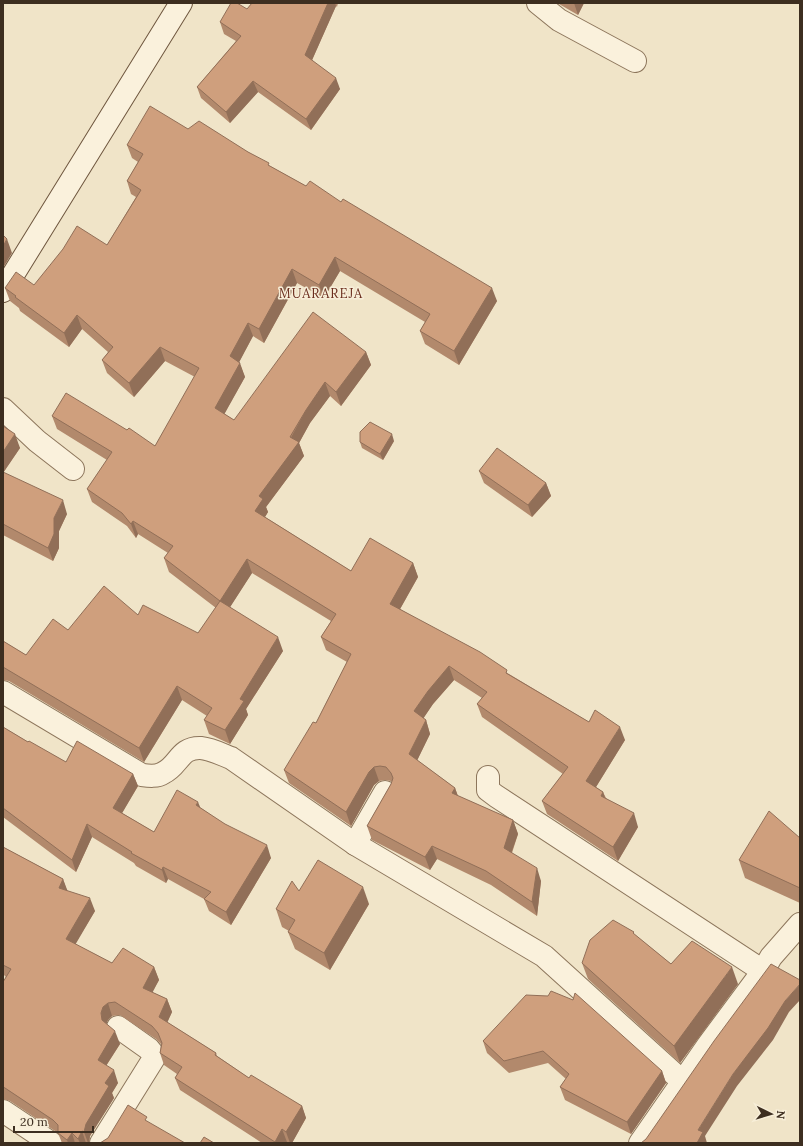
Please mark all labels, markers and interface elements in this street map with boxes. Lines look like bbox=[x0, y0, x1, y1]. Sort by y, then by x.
district label: MUARAREJA bbox=[279, 285, 363, 302]
north arrow bbox=[751, 1094, 791, 1134]
scale bar bbox=[14, 1108, 93, 1134]
text: N bbox=[774, 1110, 788, 1120]
text: 20 m bbox=[20, 1114, 48, 1129]

